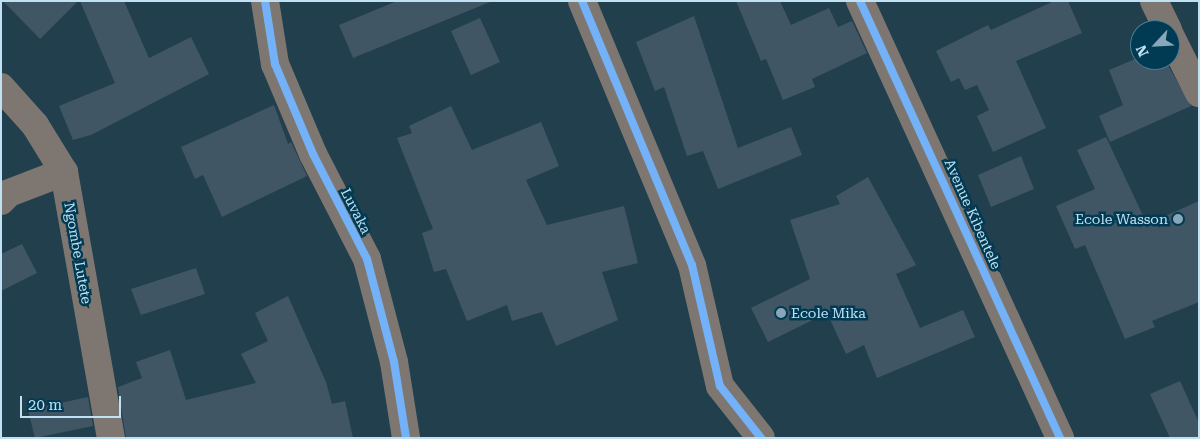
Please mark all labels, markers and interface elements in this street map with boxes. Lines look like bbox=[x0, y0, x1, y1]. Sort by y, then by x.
north arrow bbox=[1130, 20, 1180, 70]
text: N bbox=[1133, 43, 1152, 59]
street label: Avenue Kibentele bbox=[941, 156, 1005, 272]
street label: Luvaka bbox=[337, 185, 375, 237]
street label: Ngombe Lutete bbox=[61, 201, 95, 305]
place label: Ecole Wasson bbox=[1075, 211, 1168, 227]
marker: Ecole Wasson bbox=[1172, 213, 1184, 225]
place label: Ecole Mika bbox=[791, 305, 866, 321]
marker: Ecole Mika bbox=[775, 307, 787, 319]
scale bar bbox=[22, 386, 124, 418]
text: 20 m bbox=[28, 396, 62, 414]

